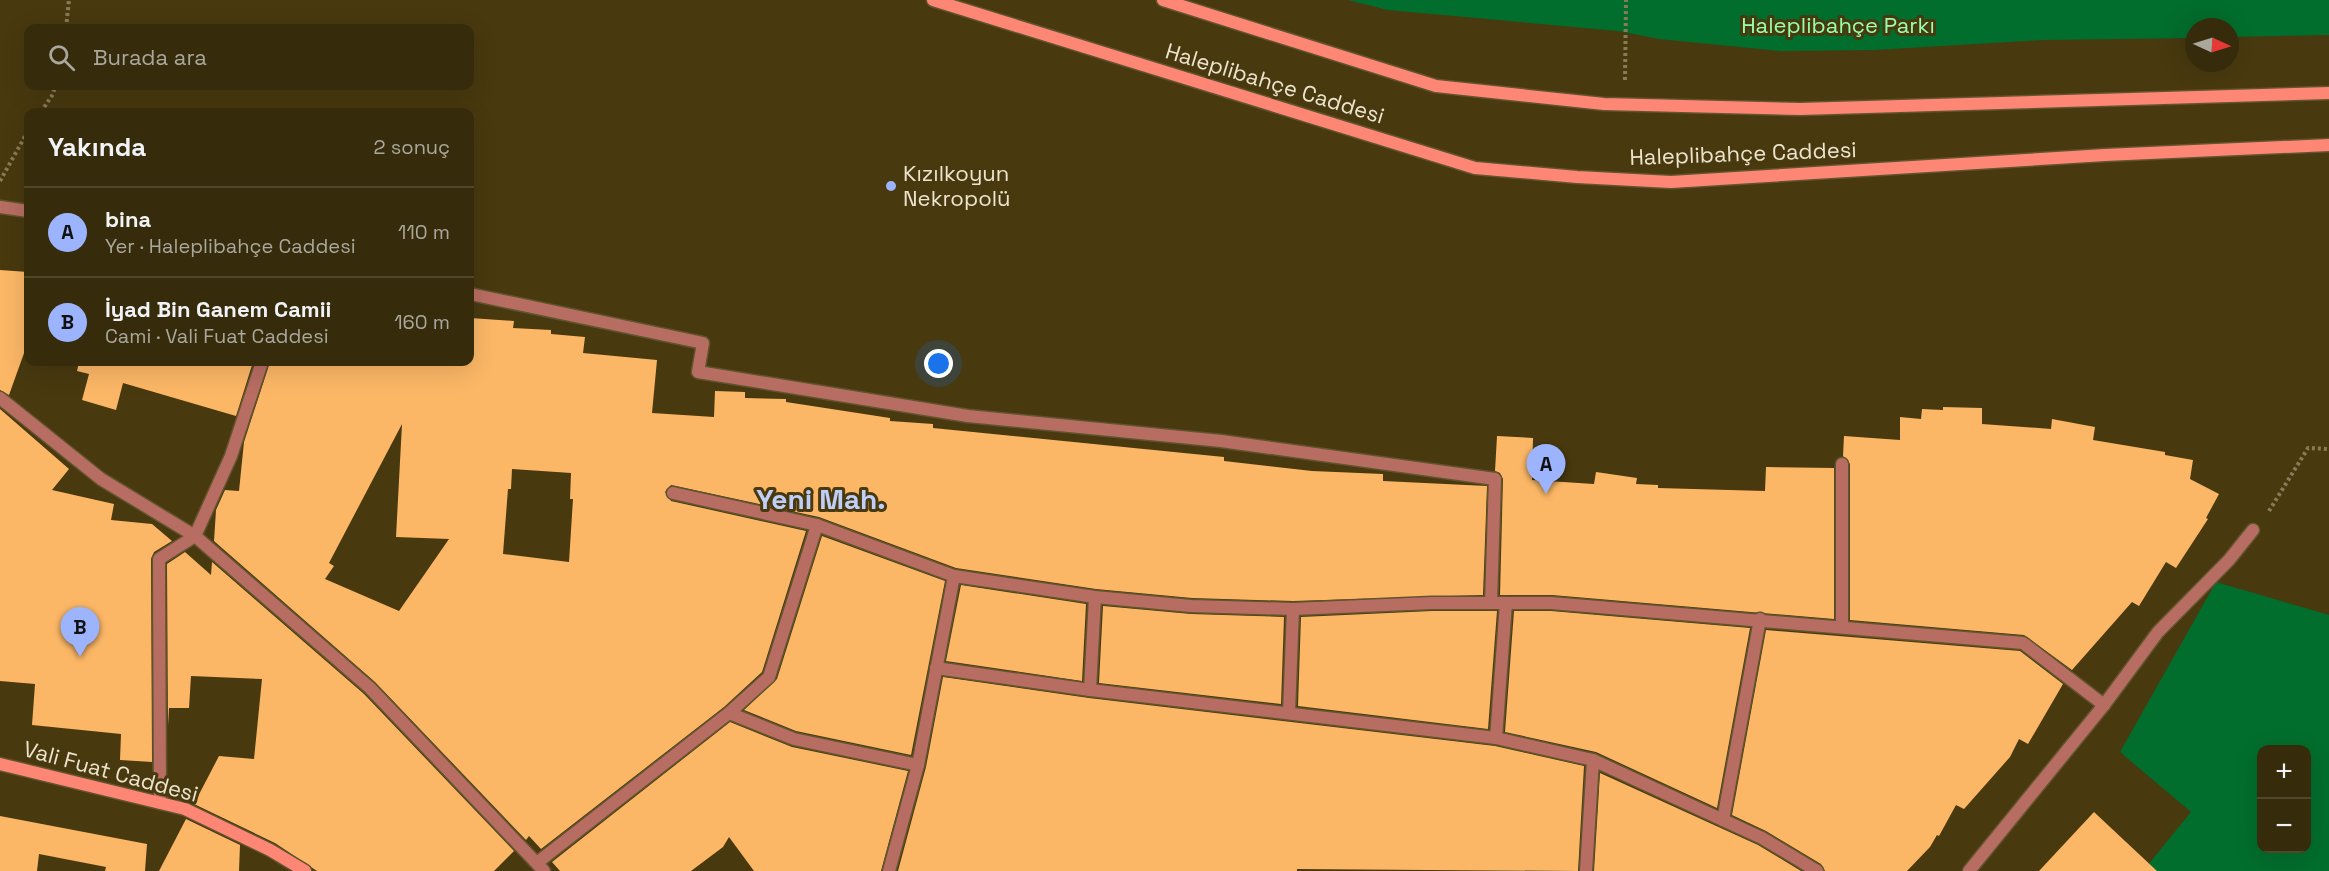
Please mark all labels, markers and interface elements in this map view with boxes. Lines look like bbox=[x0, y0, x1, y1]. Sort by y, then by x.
park label: Haleplibahçe Parkı bbox=[1741, 11, 1935, 39]
north arrow bbox=[2185, 18, 2239, 72]
search box bbox=[24, 24, 474, 90]
street label: Haleplibahçe Caddesi bbox=[1162, 36, 1388, 130]
icon: search bbox=[45, 41, 78, 74]
text: Burada ara bbox=[93, 43, 207, 71]
text: Yakında bbox=[48, 130, 146, 164]
text: 2 sonuç bbox=[374, 134, 450, 160]
street label: Haleplibahçe Caddesi bbox=[1629, 135, 1857, 171]
place label: Kızılkoyun Nekropolü bbox=[903, 159, 1011, 212]
marker: Kızılkoyun Nekropolü bbox=[884, 179, 898, 193]
text: bina bbox=[105, 205, 151, 233]
text: A bbox=[61, 219, 74, 245]
text: 110 m bbox=[398, 219, 450, 245]
text: Yer · Haleplibahçe Caddesi bbox=[105, 233, 356, 259]
text: İyad Bin Ganem Camii bbox=[105, 295, 331, 323]
text: B bbox=[61, 309, 74, 335]
text: 160 m bbox=[394, 309, 450, 335]
text: Cami · Vali Fuat Caddesi bbox=[105, 323, 329, 349]
your location bbox=[924, 349, 953, 378]
pin: A bbox=[1526, 444, 1566, 494]
district label: Yeni Mah. bbox=[756, 481, 886, 517]
pin: B bbox=[60, 608, 100, 657]
street label: Vali Fuat Caddesi bbox=[21, 734, 201, 808]
map controls bbox=[2257, 745, 2311, 853]
button: + bbox=[2257, 745, 2311, 799]
button: − bbox=[2257, 799, 2311, 853]

